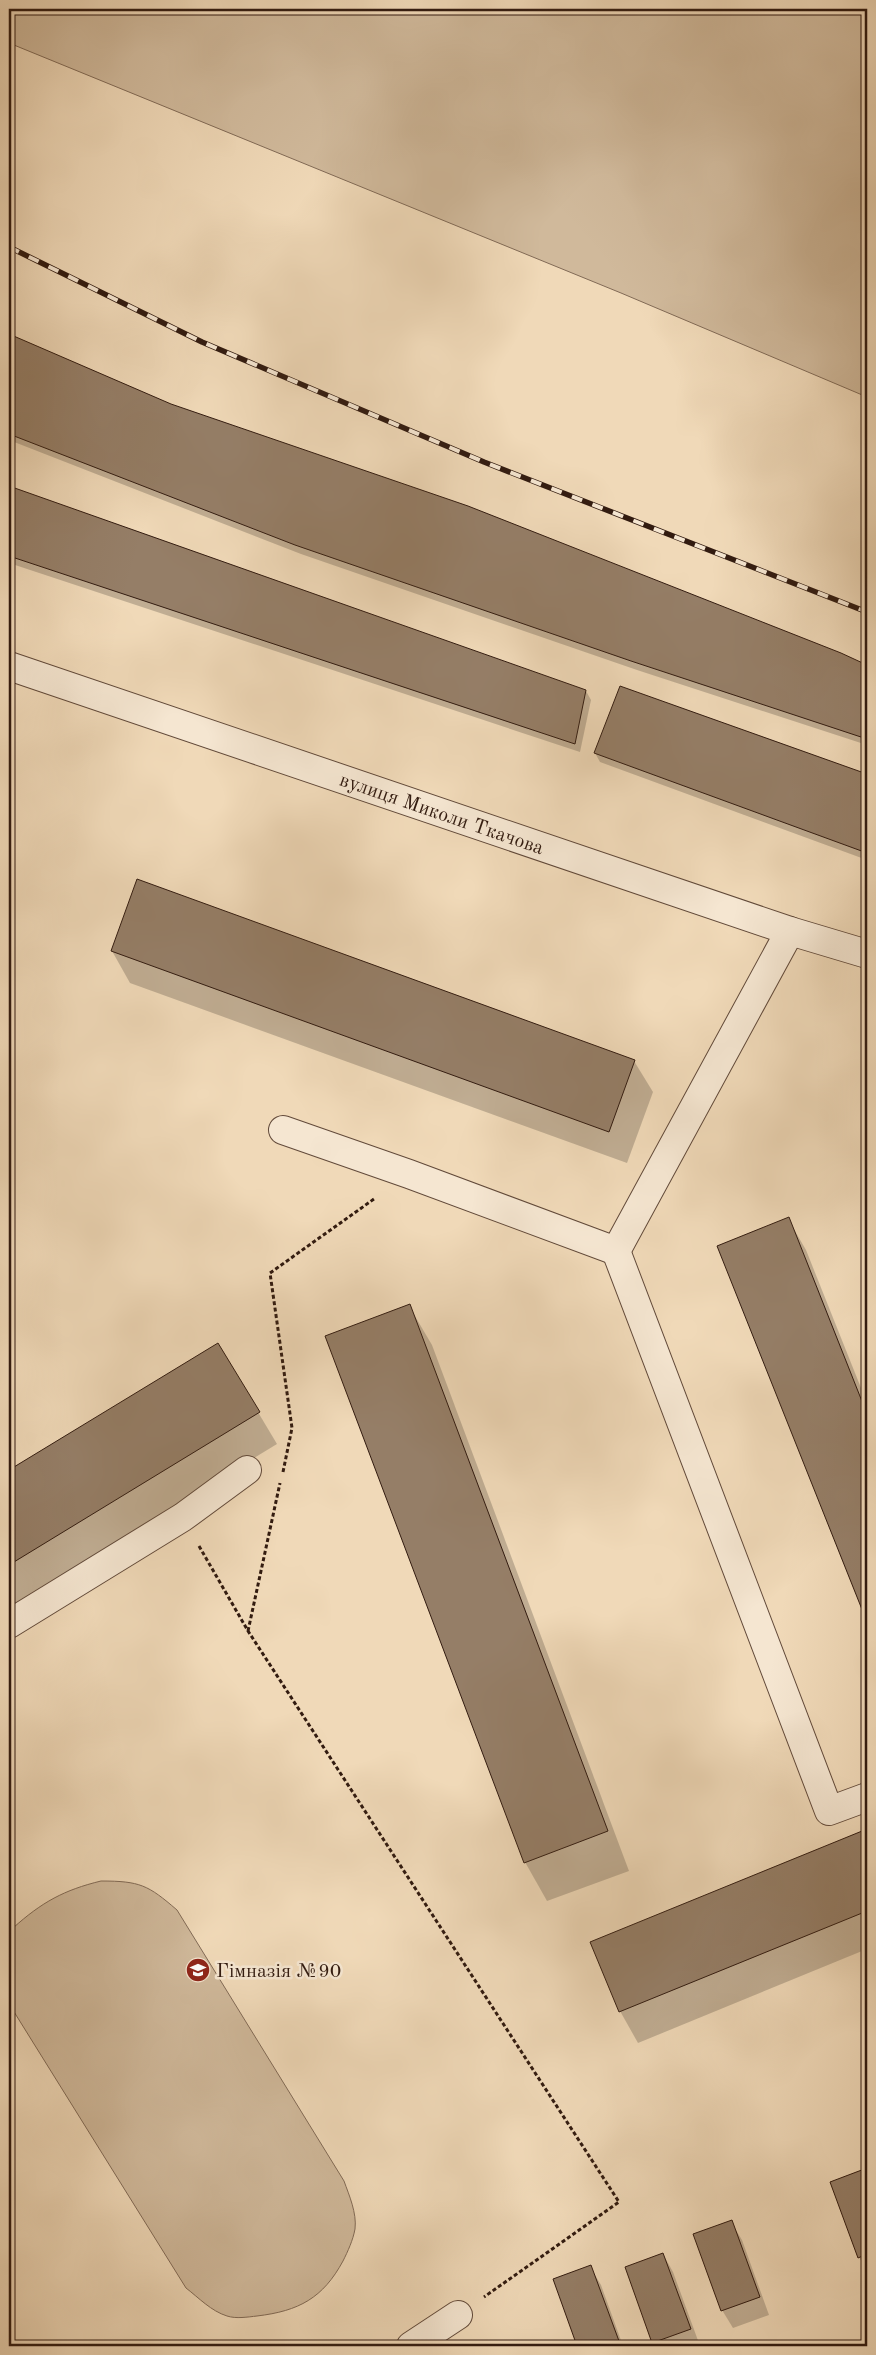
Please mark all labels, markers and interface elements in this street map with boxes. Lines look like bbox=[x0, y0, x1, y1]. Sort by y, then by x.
street label: вулиця Миколи Ткачова bbox=[337, 771, 546, 859]
school or university icon: Гімназія №90 bbox=[185, 1957, 211, 1983]
place label: Гімназія №90 bbox=[216, 1962, 341, 1982]

